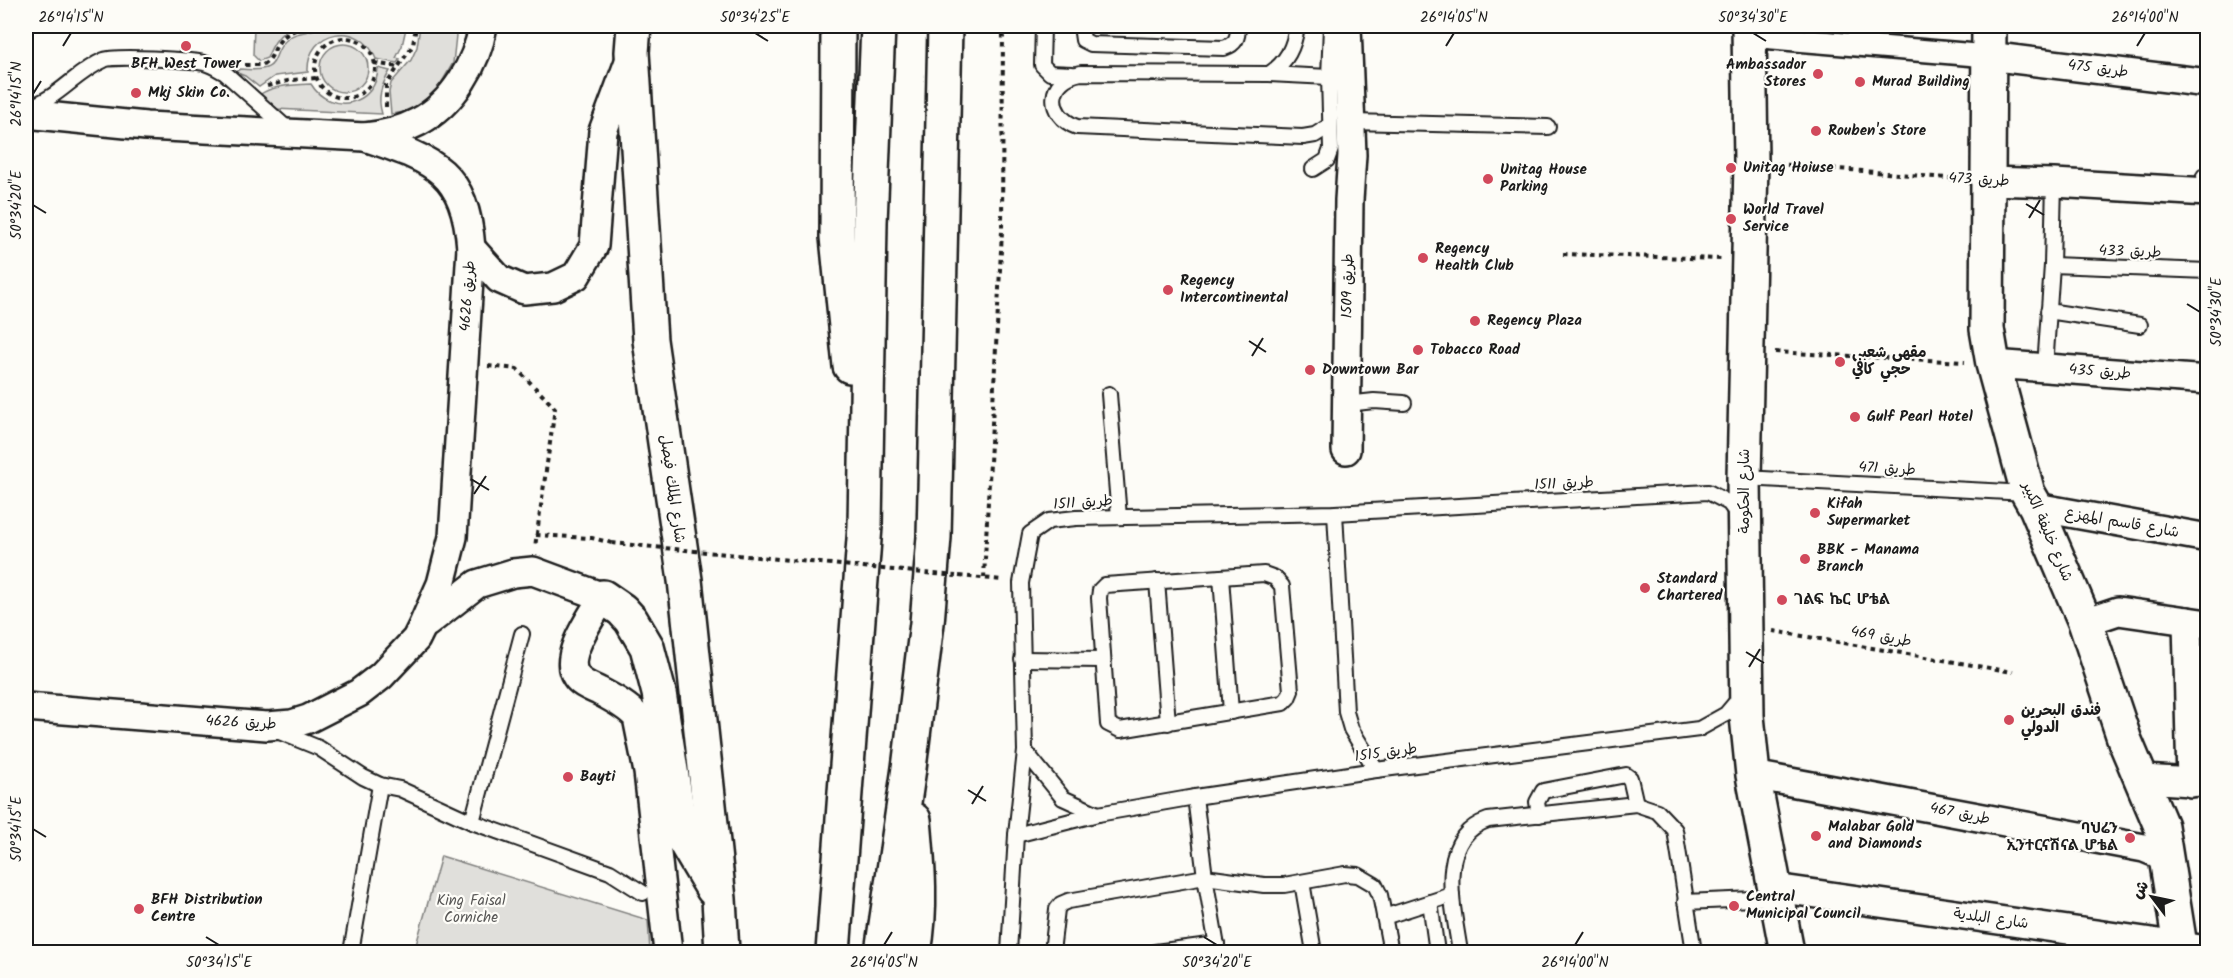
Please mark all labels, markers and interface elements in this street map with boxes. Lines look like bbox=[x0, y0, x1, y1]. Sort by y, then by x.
text: 26°14'15"N bbox=[38, 6, 104, 30]
text: 50°34'25"E bbox=[720, 6, 791, 30]
text: 26°14'05"N bbox=[1420, 6, 1488, 30]
text: 50°34'30"E bbox=[1718, 6, 1789, 30]
text: 26°14'00"N bbox=[2111, 6, 2179, 30]
marker: BFH West Tower bbox=[179, 39, 193, 53]
place label: BFH West Tower bbox=[131, 52, 242, 76]
place label: Ambassador Stores bbox=[1726, 53, 1807, 94]
street label: طريق 475 bbox=[2066, 53, 2130, 85]
text: 26°14'15"N bbox=[5, 61, 29, 127]
marker: Ambassador Stores bbox=[1811, 67, 1825, 81]
place label: Murad Building bbox=[1872, 70, 1970, 94]
marker: Murad Building bbox=[1853, 75, 1867, 89]
place label: Mkj Skin Co. bbox=[148, 81, 230, 105]
marker: Mkj Skin Co. bbox=[129, 86, 143, 100]
place label: Rouben's Store bbox=[1828, 119, 1927, 143]
marker: Rouben's Store bbox=[1809, 124, 1823, 138]
place label: Unitag Hoiuse bbox=[1743, 156, 1834, 180]
place label: Unitag House Parking bbox=[1500, 158, 1587, 199]
marker: Unitag Hoiuse bbox=[1724, 161, 1738, 175]
street label: طريق 473 bbox=[1948, 166, 2010, 194]
text: 50°34'20"E bbox=[5, 169, 29, 240]
marker: Unitag House Parking bbox=[1481, 172, 1495, 186]
place label: World Travel Service bbox=[1743, 198, 1824, 239]
marker: World Travel Service bbox=[1724, 212, 1738, 226]
place label: Regency Health Club bbox=[1435, 237, 1514, 278]
street label: طريق 433 bbox=[2098, 239, 2162, 265]
marker: Regency Health Club bbox=[1416, 251, 1430, 265]
street label: طريق 1509 bbox=[1335, 253, 1361, 319]
street label: طريق 4626 bbox=[454, 260, 482, 332]
place label: Regency Intercontinental bbox=[1180, 269, 1288, 310]
text: 50°34'30"E bbox=[2205, 276, 2229, 347]
marker: Regency Intercontinental bbox=[1161, 283, 1175, 297]
place label: Regency Plaza bbox=[1487, 309, 1582, 333]
marker: Regency Plaza bbox=[1468, 314, 1482, 328]
place label: Tobacco Road bbox=[1430, 338, 1521, 362]
place label: مقهى شعبي حجي كافي bbox=[1852, 341, 1926, 383]
marker: Tobacco Road bbox=[1411, 343, 1425, 357]
marker: مقهى شعبي حجي كافي bbox=[1833, 355, 1847, 369]
place label: Downtown Bar bbox=[1322, 358, 1419, 382]
street label: طريق 435 bbox=[2068, 358, 2132, 386]
marker: Downtown Bar bbox=[1303, 363, 1317, 377]
place label: Gulf Pearl Hotel bbox=[1867, 405, 1973, 429]
marker: Gulf Pearl Hotel bbox=[1848, 410, 1862, 424]
street label: شارع الملك فيصل bbox=[653, 433, 691, 545]
street label: شارع الحكومة bbox=[1733, 449, 1757, 533]
street label: طريق 471 bbox=[1858, 456, 1916, 482]
street label: طريق 1511 bbox=[1534, 470, 1594, 498]
street label: شارع خليفة الكبير bbox=[2014, 477, 2079, 586]
street label: طريق 1511 bbox=[1052, 489, 1114, 517]
place label: Kifah Supermarket bbox=[1827, 492, 1910, 533]
street label: شارع قاسم المهزع bbox=[2063, 501, 2181, 545]
marker: Kifah Supermarket bbox=[1808, 506, 1822, 520]
place label: BBK - Manama Branch bbox=[1817, 538, 1920, 579]
marker: BBK - Manama Branch bbox=[1798, 552, 1812, 566]
place label: Standard Chartered bbox=[1657, 567, 1724, 608]
marker: Standard Chartered bbox=[1638, 581, 1652, 595]
place label: ገልፍ ኬር ሆቴል bbox=[1794, 588, 1890, 612]
marker: ገልፍ ኬር ሆቴል bbox=[1775, 593, 1789, 607]
street label: طريق 469 bbox=[1849, 620, 1913, 654]
place label: فندق البحرين الدولي bbox=[2021, 699, 2101, 741]
street label: طريق 4626 bbox=[205, 709, 277, 737]
marker: فندق البحرين الدولي bbox=[2002, 713, 2016, 727]
street label: طريق 1515 bbox=[1353, 737, 1419, 769]
place label: Bayti bbox=[580, 765, 617, 789]
marker: Bayti bbox=[561, 770, 575, 784]
text: 50°34'15"E bbox=[5, 795, 29, 862]
street label: طريق 467 bbox=[1928, 796, 1992, 832]
place label: Malabar Gold and Diamonds bbox=[1828, 815, 1922, 856]
place label: ባህሬን ኢንተርናሽናል ሆቴል bbox=[2006, 817, 2118, 858]
marker: Malabar Gold and Diamonds bbox=[1809, 829, 1823, 843]
marker: ባህሬን ኢንተርናሽናል ሆቴል bbox=[2123, 831, 2137, 845]
north arrow bbox=[2122, 867, 2182, 927]
text: ش bbox=[2125, 876, 2156, 904]
place label: Central Municipal Council bbox=[1746, 885, 1860, 926]
place label: BFH Distribution Centre bbox=[151, 888, 263, 929]
park label: King Faisal Corniche bbox=[436, 889, 506, 930]
marker: Central Municipal Council bbox=[1727, 899, 1741, 913]
marker: BFH Distribution Centre bbox=[132, 902, 146, 916]
street label: شارع البلدية bbox=[1952, 902, 2030, 936]
text: 50°34'15"E bbox=[186, 951, 253, 975]
text: 26°14'05"N bbox=[850, 951, 918, 975]
text: 50°34'20"E bbox=[1182, 951, 1253, 975]
text: 26°14'00"N bbox=[1541, 951, 1609, 975]

